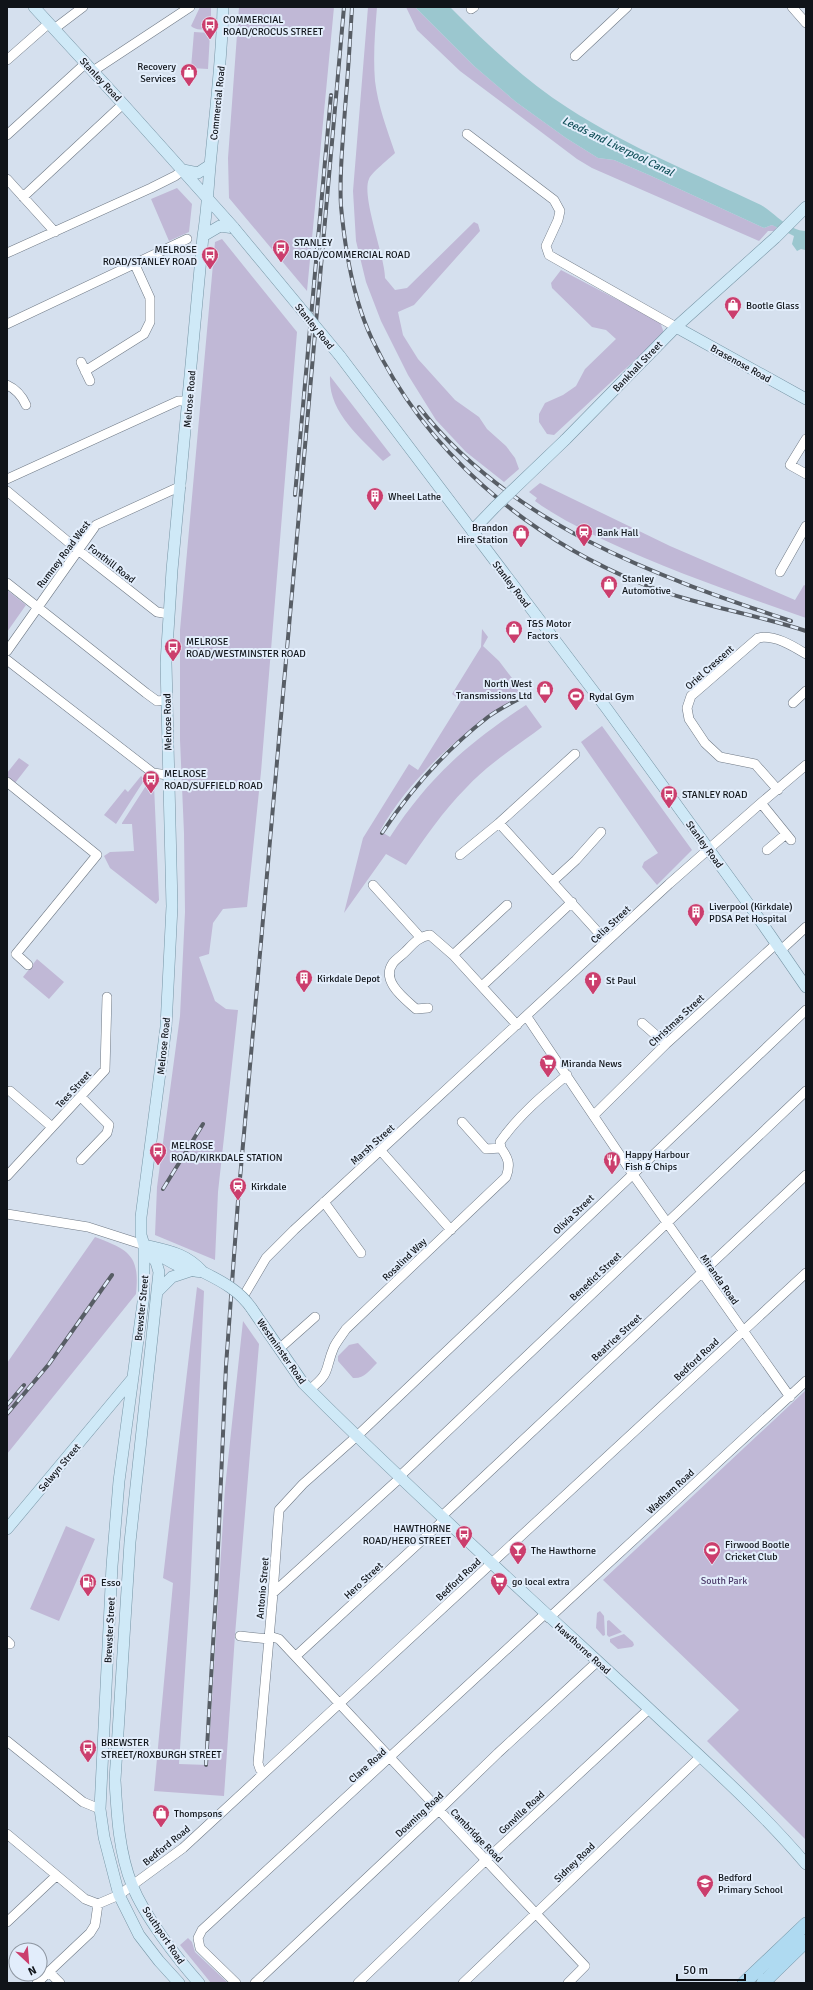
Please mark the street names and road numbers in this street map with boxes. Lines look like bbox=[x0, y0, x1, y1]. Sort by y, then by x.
street label: Stanley Road bbox=[77, 55, 124, 104]
street label: Commercial Road bbox=[208, 65, 228, 141]
street label: Stanley Road bbox=[292, 301, 336, 352]
street label: Bankhall Street bbox=[610, 338, 665, 395]
street label: Brasenose Road bbox=[708, 342, 773, 386]
street label: Melrose Road bbox=[182, 370, 198, 428]
street label: Rumney Road West bbox=[35, 518, 93, 591]
street label: Fonthill Road bbox=[85, 542, 137, 586]
street label: Stanley Road bbox=[490, 559, 533, 610]
street label: Oriel Crescent bbox=[683, 643, 737, 693]
street label: Melrose Road bbox=[161, 693, 175, 751]
street label: Stanley Road bbox=[683, 819, 725, 871]
street label: Celia Street bbox=[588, 903, 633, 946]
street label: Christmas Street bbox=[646, 992, 707, 1050]
street label: Melrose Road bbox=[155, 1017, 173, 1075]
street label: Tees Street bbox=[53, 1068, 94, 1111]
street label: Marsh Street bbox=[348, 1122, 397, 1168]
street label: Olivia Street bbox=[551, 1192, 597, 1237]
street label: Rosalind Way bbox=[380, 1235, 430, 1284]
street label: Benedict Street bbox=[567, 1250, 624, 1304]
street label: Miranda Road bbox=[697, 1252, 741, 1307]
street label: Brewster Street bbox=[133, 1274, 151, 1342]
street label: Beatrice Street bbox=[589, 1311, 645, 1364]
street label: Westminster Road bbox=[254, 1317, 308, 1387]
street label: Bedford Road bbox=[672, 1336, 722, 1384]
street label: Selwyn Street bbox=[36, 1441, 84, 1494]
street label: Wadham Road bbox=[644, 1467, 697, 1517]
street label: Antonio Street bbox=[254, 1556, 272, 1619]
street label: Bedford Road bbox=[434, 1556, 484, 1604]
street label: Hero Street bbox=[342, 1559, 386, 1602]
street label: Brewster Street bbox=[102, 1596, 118, 1663]
street label: Hawthorne Road bbox=[552, 1621, 613, 1677]
street label: Clare Road bbox=[347, 1746, 389, 1786]
street label: Gonville Road bbox=[496, 1788, 547, 1837]
street label: Downing Road bbox=[393, 1789, 446, 1840]
street label: Cambridge Road bbox=[448, 1806, 505, 1865]
street label: Bedford Road bbox=[141, 1823, 193, 1868]
street label: Sidney Road bbox=[552, 1840, 598, 1885]
street label: Southport Road bbox=[140, 1905, 187, 1967]

